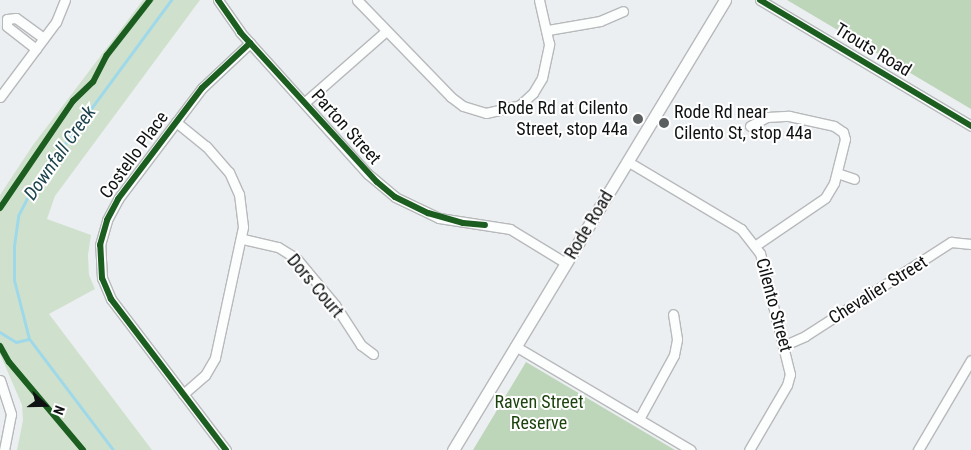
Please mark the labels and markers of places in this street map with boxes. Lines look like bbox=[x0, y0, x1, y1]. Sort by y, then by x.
place label: Rode Rd at Cilento Street, stop 44a bbox=[497, 98, 628, 140]
place label: Rode Rd near Cilento St, stop 44a bbox=[674, 102, 812, 144]
marker: Rode Rd at Cilento Street, stop 44a bbox=[632, 113, 644, 125]
marker: Rode Rd near Cilento St, stop 44a bbox=[658, 117, 670, 129]

